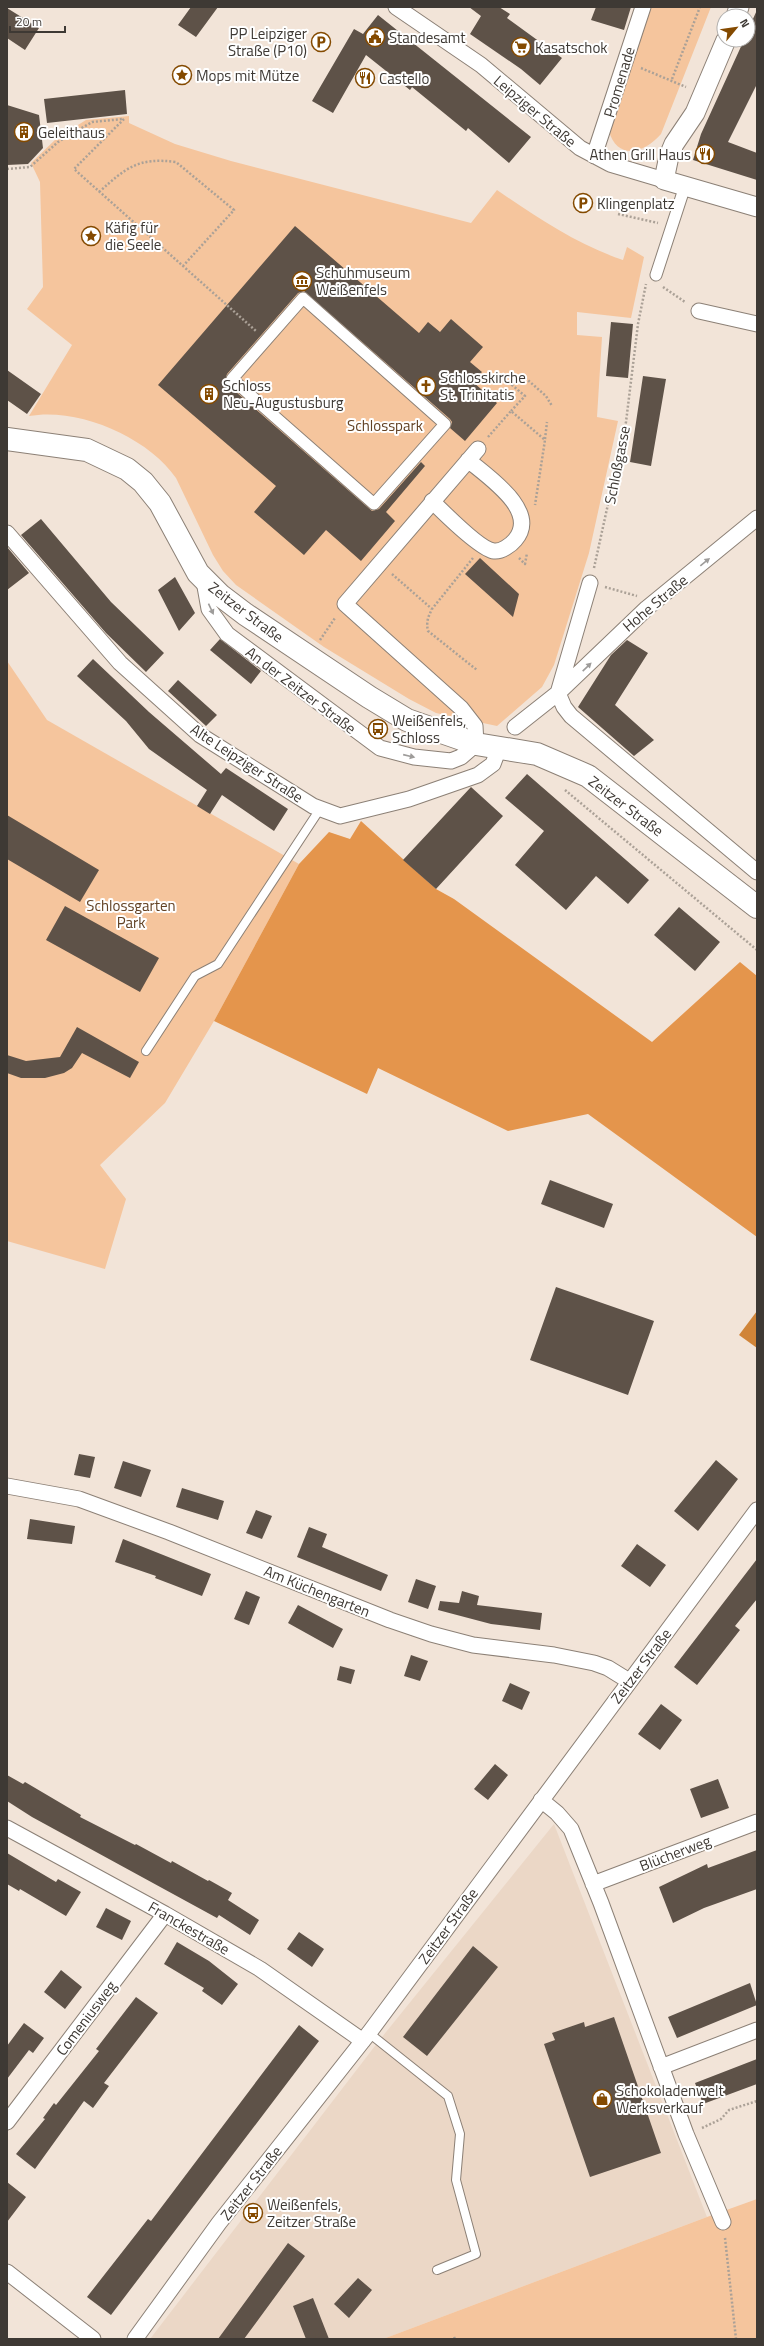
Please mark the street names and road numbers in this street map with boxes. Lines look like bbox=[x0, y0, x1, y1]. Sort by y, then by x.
street label: Promenade bbox=[597, 44, 641, 120]
street label: Leipziger Straße bbox=[489, 69, 581, 153]
street label: Schloßgasse bbox=[598, 424, 636, 506]
street label: Hohe Straße bbox=[617, 569, 693, 637]
street label: Zeitzer Straße bbox=[204, 576, 288, 648]
street label: An der Zeitzer Straße bbox=[241, 641, 361, 739]
street label: Alte Leipziger Straße bbox=[186, 718, 308, 808]
street label: Zeitzer Straße bbox=[584, 770, 668, 842]
street label: Am Küchengarten bbox=[260, 1559, 374, 1623]
street label: Zeitzer Straße bbox=[605, 1624, 677, 1708]
street label: Blücherweg bbox=[636, 1829, 714, 1877]
street label: Zeitzer Straße bbox=[413, 1883, 483, 1969]
street label: Franckestraße bbox=[144, 1895, 234, 1961]
street label: Comeniusweg bbox=[50, 1975, 122, 2060]
street label: Zeitzer Straße bbox=[215, 2141, 287, 2225]

